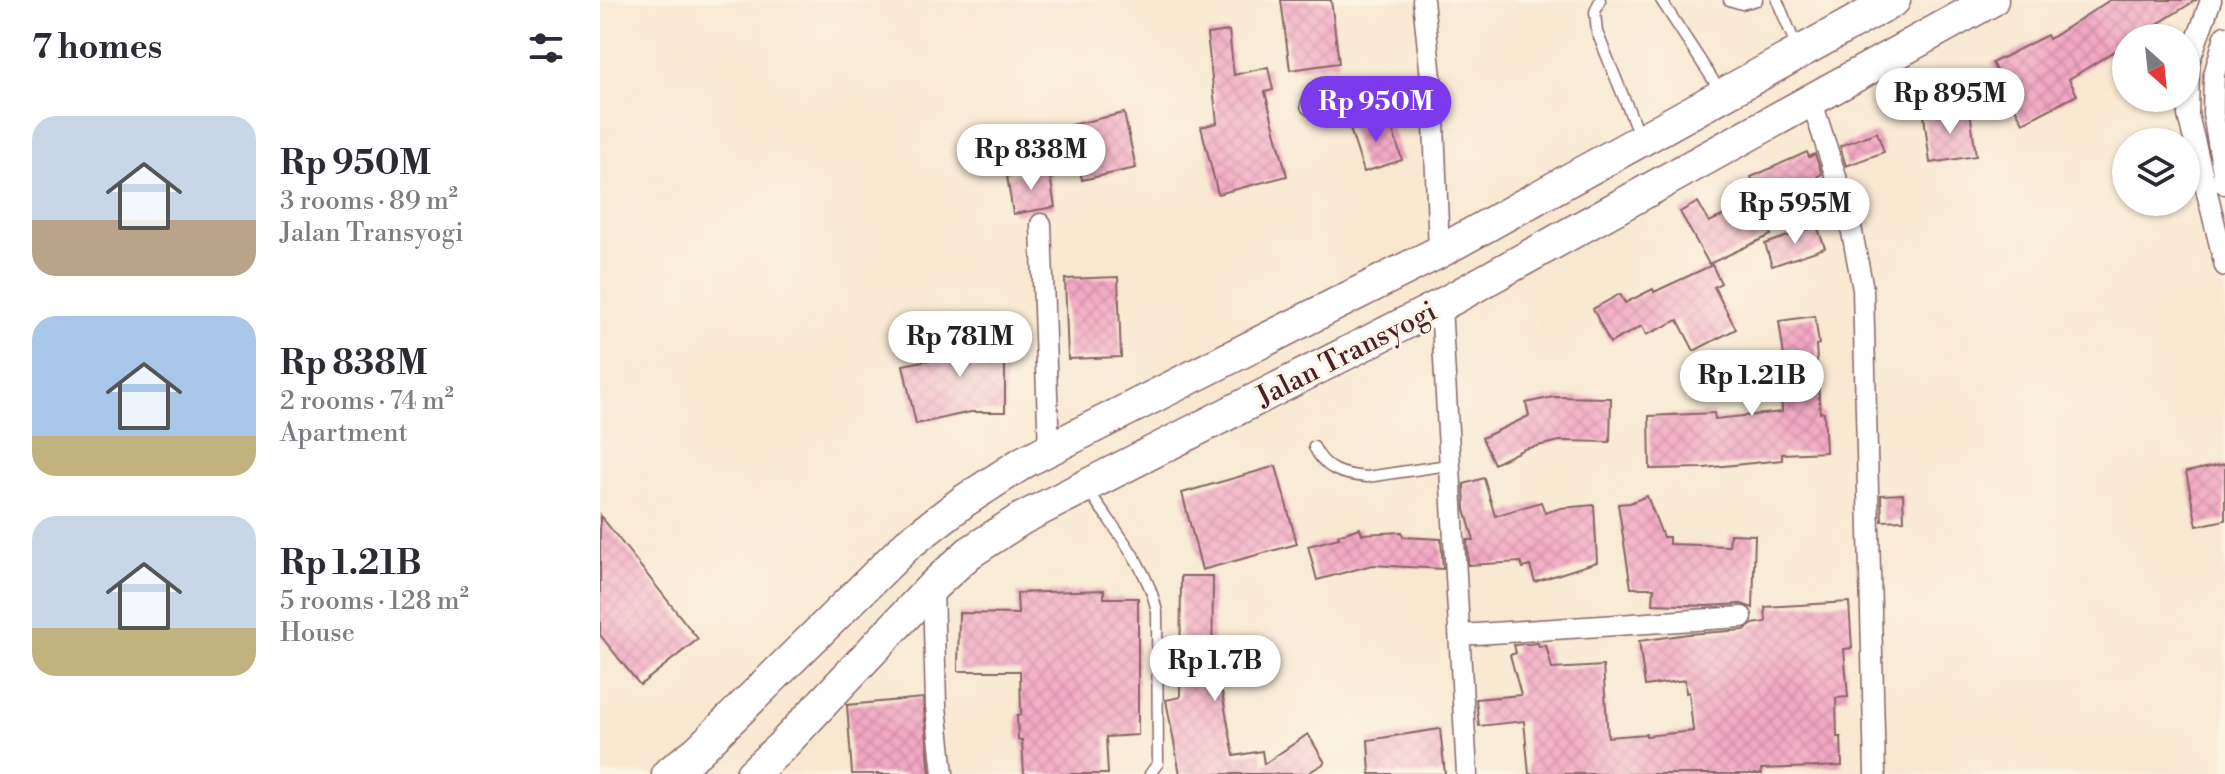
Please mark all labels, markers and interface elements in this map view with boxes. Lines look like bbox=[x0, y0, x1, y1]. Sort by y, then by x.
north arrow bbox=[2112, 24, 2200, 112]
map controls bbox=[2112, 24, 2200, 216]
icon: filters bbox=[524, 26, 568, 70]
text: 7 homes bbox=[32, 27, 162, 69]
pin: Rp 895M bbox=[1876, 68, 2024, 136]
pin: Rp 950M bbox=[1302, 76, 1450, 144]
text: Rp 895M bbox=[1893, 78, 2007, 110]
text: Rp 950M bbox=[1318, 86, 1434, 118]
pin: Rp 838M bbox=[957, 124, 1105, 192]
button: layers bbox=[2112, 128, 2200, 216]
text: Rp 838M bbox=[975, 134, 1087, 166]
text: Rp 950M bbox=[280, 143, 431, 185]
icon: home bbox=[96, 148, 192, 244]
pin: Rp 595M bbox=[1721, 178, 1869, 246]
text: 3 rooms · 89 m² bbox=[280, 185, 458, 217]
text: Rp 595M bbox=[1739, 188, 1851, 220]
text: Jalan Transyogi bbox=[280, 217, 464, 249]
street label: Jalan Transyogi bbox=[1250, 294, 1443, 415]
pin: Rp 781M bbox=[886, 311, 1034, 379]
text: Rp 781M bbox=[906, 321, 1014, 353]
text: Rp 838M bbox=[280, 343, 428, 385]
icon: home bbox=[96, 348, 192, 444]
pin: Rp 1.21B bbox=[1669, 350, 1835, 418]
text: Rp 1.21B bbox=[1698, 360, 1806, 392]
text: 2 rooms · 74 m² bbox=[280, 385, 454, 417]
text: Apartment bbox=[280, 417, 408, 449]
text: Rp 1.21B bbox=[280, 543, 422, 585]
icon: home bbox=[96, 548, 192, 644]
text: 5 rooms · 128 m² bbox=[280, 585, 469, 617]
text: House bbox=[280, 617, 355, 649]
pin: Rp 1.7B bbox=[1141, 635, 1289, 703]
text: Rp 1.7B bbox=[1168, 645, 1262, 677]

